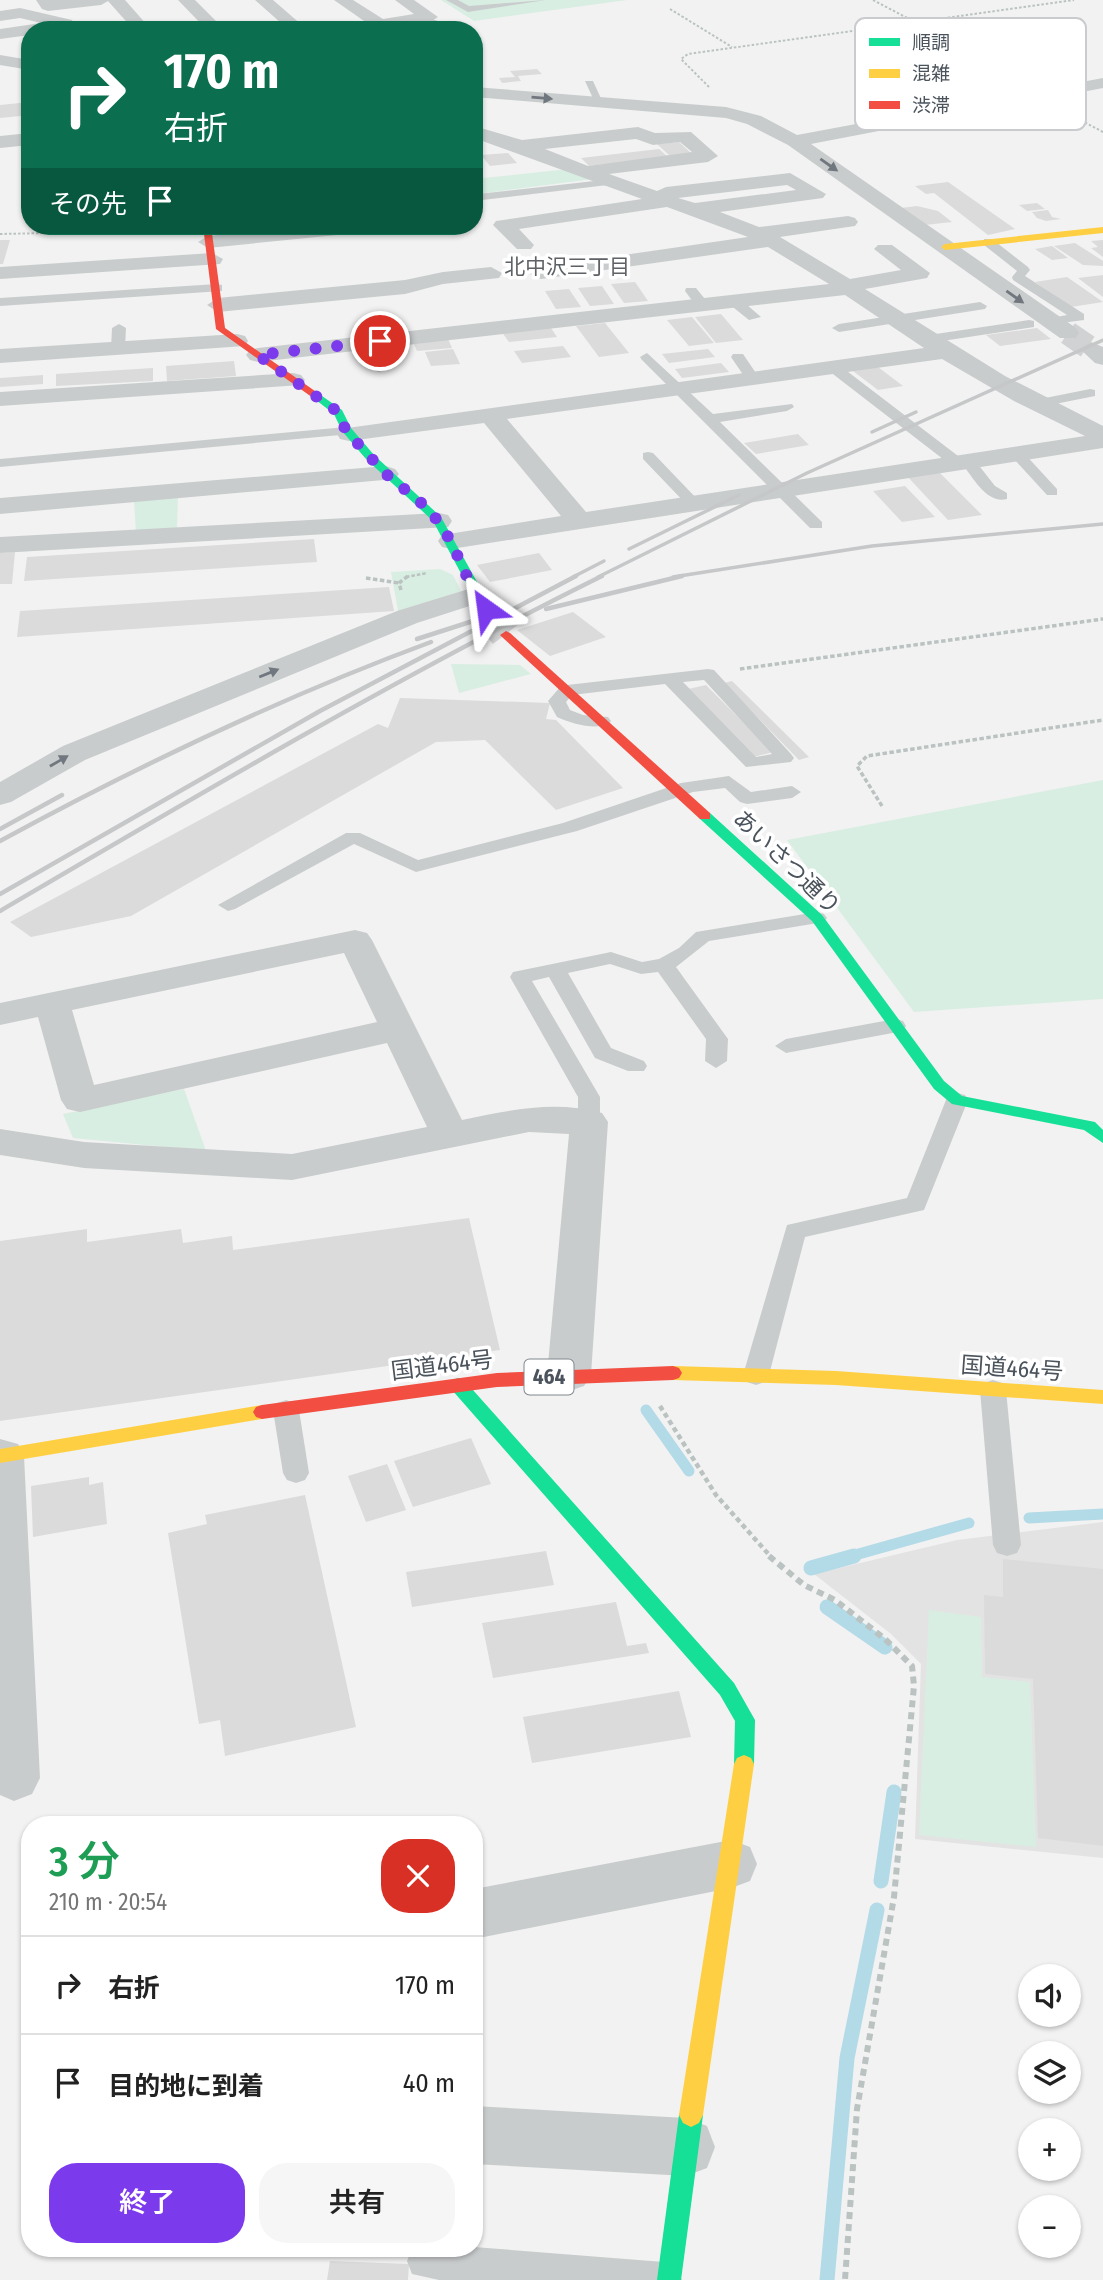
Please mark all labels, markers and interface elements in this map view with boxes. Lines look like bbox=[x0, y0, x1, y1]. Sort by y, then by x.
legend bbox=[855, 18, 1086, 130]
text: 順調 bbox=[912, 31, 950, 54]
text: 170 m bbox=[164, 42, 280, 101]
icon: right bbox=[49, 49, 140, 140]
text: 混雑 bbox=[912, 62, 950, 85]
one-way arrow bbox=[531, 93, 553, 104]
text: 渋滞 bbox=[912, 94, 950, 117]
text: 右折 bbox=[164, 109, 228, 147]
one-way arrow bbox=[820, 158, 838, 172]
icon: arrive bbox=[141, 182, 179, 220]
text: その先 bbox=[49, 189, 127, 220]
district label: 北中沢三丁目 bbox=[504, 254, 630, 280]
one-way arrow bbox=[1006, 290, 1024, 304]
pin bbox=[350, 311, 410, 371]
icon: arrive bbox=[361, 322, 399, 360]
position arrow bbox=[449, 572, 523, 646]
one-way arrow bbox=[259, 668, 280, 679]
one-way arrow bbox=[50, 755, 69, 767]
street label: あいさつ通り bbox=[728, 804, 846, 920]
street label: 国道464号 bbox=[389, 1345, 495, 1385]
street label: 国道464号 bbox=[960, 1350, 1064, 1386]
road number: 464 bbox=[524, 1360, 574, 1394]
text: 3 分 bbox=[49, 1837, 120, 1887]
button: close bbox=[381, 1839, 455, 1913]
text: 210 m · 20:54 bbox=[49, 1888, 167, 1916]
map controls bbox=[1018, 1964, 1081, 2258]
button: sound bbox=[1018, 1964, 1081, 2027]
icon: right bbox=[49, 1966, 87, 2004]
text: 170 m bbox=[395, 1970, 455, 2001]
text: 右折 bbox=[108, 1973, 160, 2004]
button: layers bbox=[1018, 2041, 1081, 2104]
icon: arrive bbox=[49, 2064, 87, 2102]
text: 40 m bbox=[403, 2068, 455, 2099]
text: 目的地に到着 bbox=[108, 2071, 264, 2102]
button: + bbox=[1018, 2118, 1081, 2181]
button: 終了 bbox=[49, 2163, 245, 2243]
button: 共有 bbox=[259, 2163, 455, 2243]
button: − bbox=[1018, 2195, 1081, 2258]

